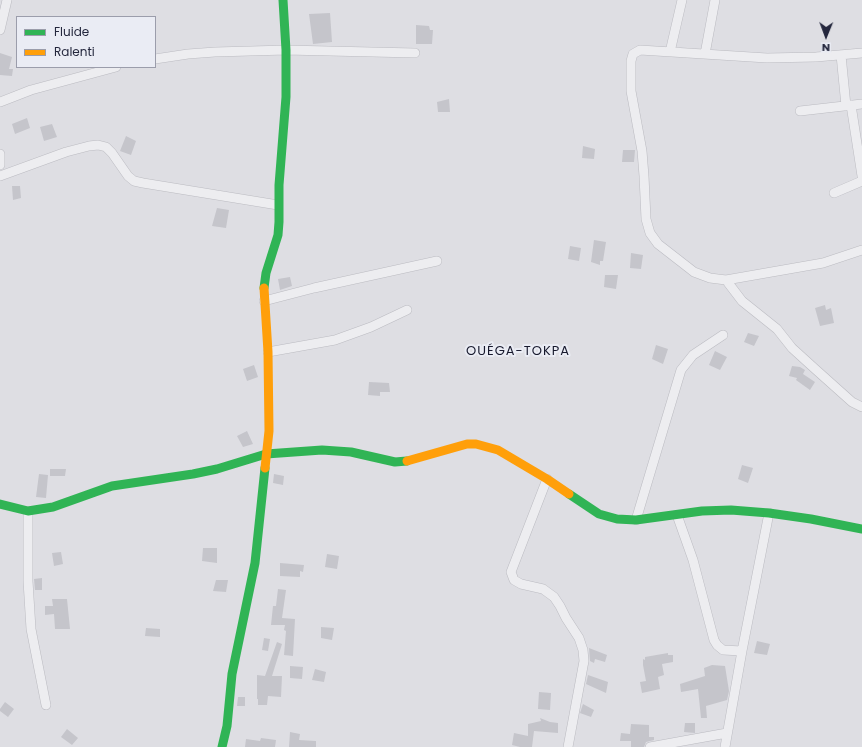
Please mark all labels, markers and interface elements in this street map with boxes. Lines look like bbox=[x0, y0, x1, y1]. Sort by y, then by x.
legend bbox=[16, 16, 156, 68]
north arrow bbox=[806, 16, 846, 56]
text: Fluide bbox=[54, 23, 89, 40]
text: N bbox=[822, 40, 830, 56]
text: Ralenti bbox=[54, 43, 95, 60]
district label: OUÉGA-TOKPA bbox=[466, 344, 570, 360]

